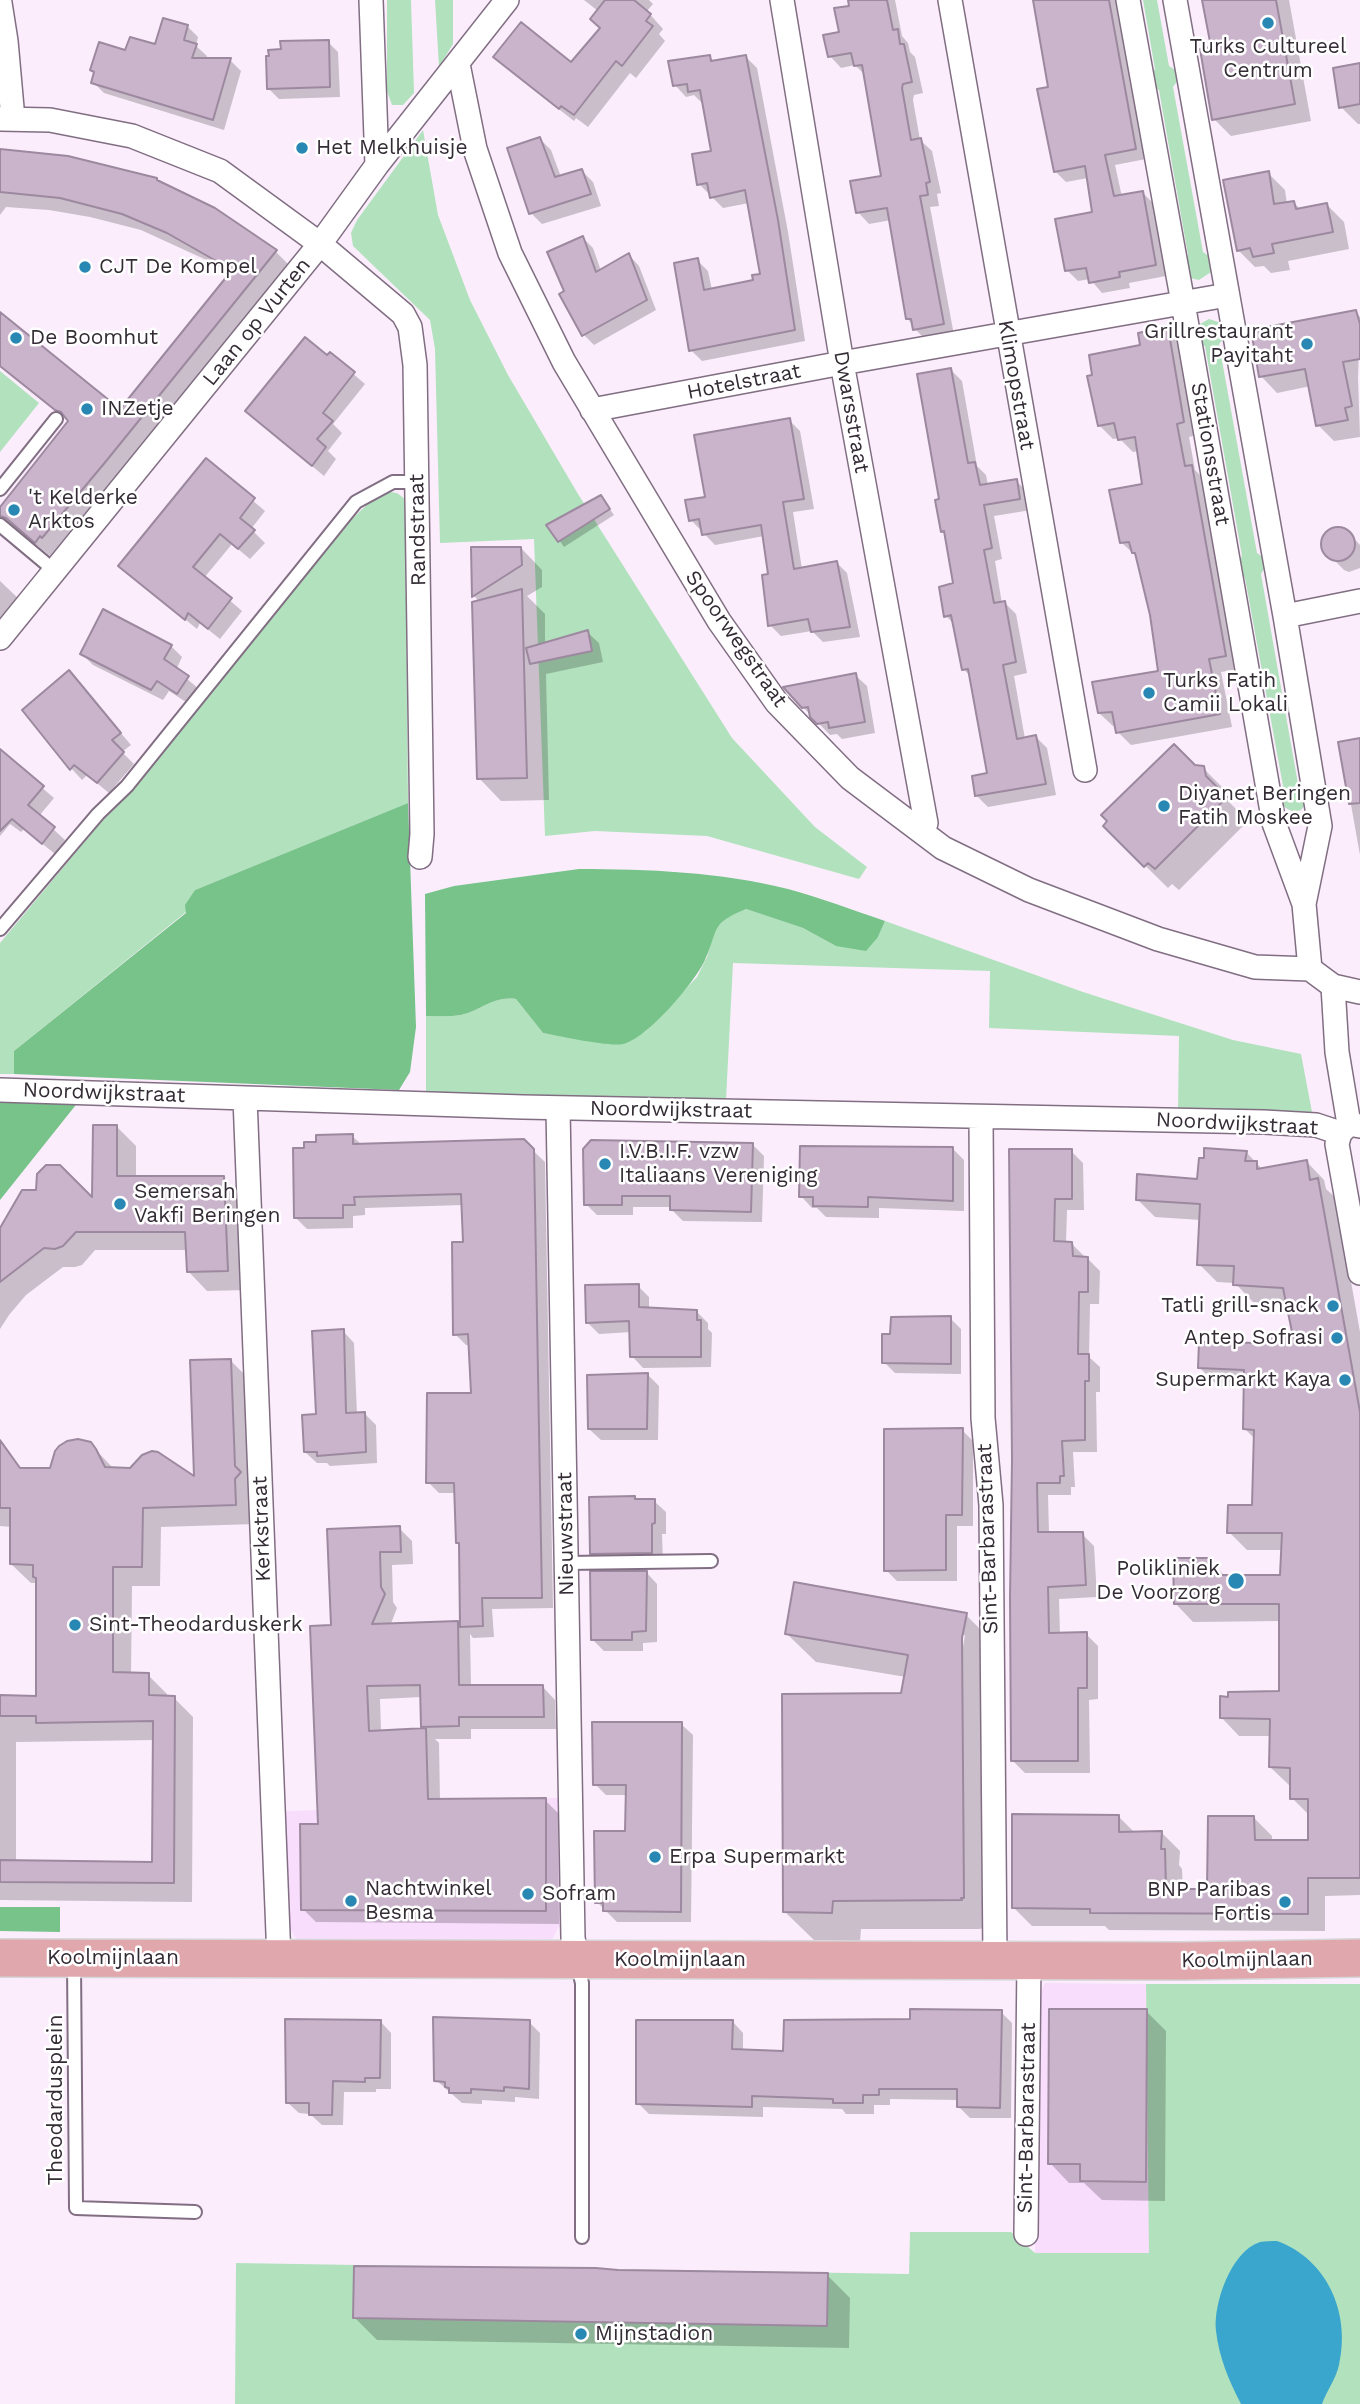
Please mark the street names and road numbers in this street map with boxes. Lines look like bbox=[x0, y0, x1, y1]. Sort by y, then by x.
street label: Laan op Vurten bbox=[198, 253, 316, 391]
street label: Klimopstraat bbox=[992, 318, 1040, 452]
street label: Dwarsstraat bbox=[828, 349, 874, 475]
street label: Hotelstraat bbox=[685, 359, 803, 405]
street label: Stationsstraat bbox=[1185, 380, 1235, 528]
street label: Randstraat bbox=[404, 474, 432, 586]
street label: Spoorwegstraat bbox=[679, 566, 793, 712]
street label: Noordwijkstraat bbox=[22, 1078, 186, 1108]
street label: Noordwijkstraat bbox=[590, 1096, 752, 1124]
street label: Noordwijkstraat bbox=[1155, 1107, 1319, 1141]
street label: Sint-Barbarastraat bbox=[972, 1443, 1004, 1635]
street label: Nieuwstraat bbox=[552, 1472, 580, 1596]
street label: Kerkstraat bbox=[248, 1476, 276, 1582]
street label: Koolmijnlaan bbox=[47, 1945, 179, 1971]
street label: Koolmijnlaan bbox=[1181, 1946, 1313, 1974]
street label: Koolmijnlaan bbox=[614, 1947, 746, 1973]
street label: Theodardusplein bbox=[43, 2015, 69, 2185]
street label: Sint-Barbarastraat bbox=[1013, 2022, 1041, 2214]

